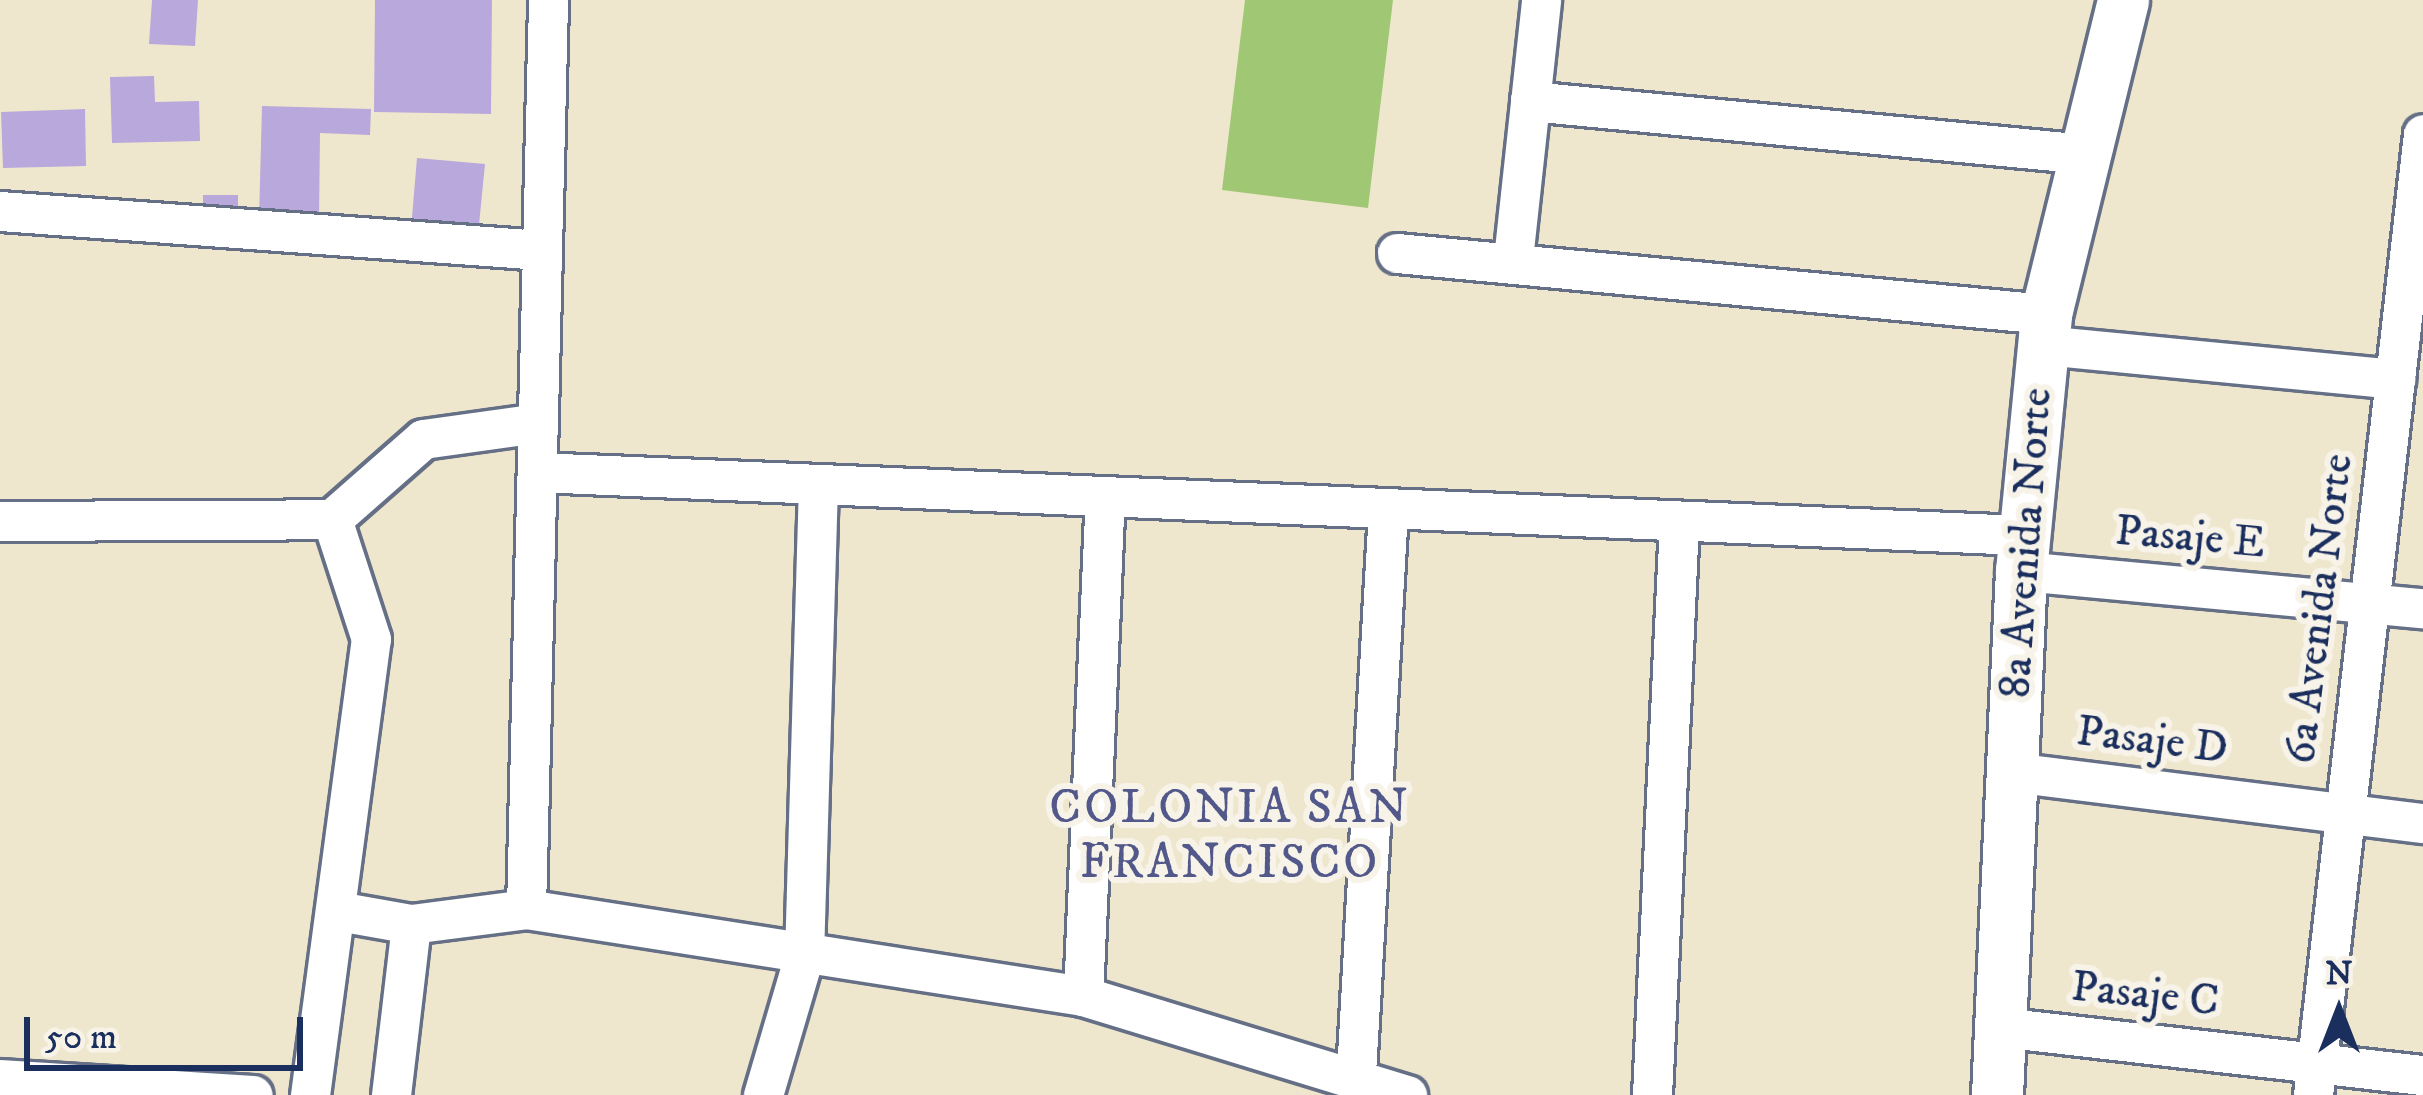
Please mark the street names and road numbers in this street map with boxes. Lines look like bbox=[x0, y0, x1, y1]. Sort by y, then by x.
street label: 8a Avenida Norte bbox=[1989, 386, 2065, 700]
street label: 6a Avenida Norte bbox=[2274, 451, 2366, 767]
street label: Pasaje E bbox=[2113, 505, 2267, 571]
street label: Pasaje D bbox=[2073, 705, 2231, 777]
street label: Pasaje C bbox=[2068, 960, 2222, 1030]

